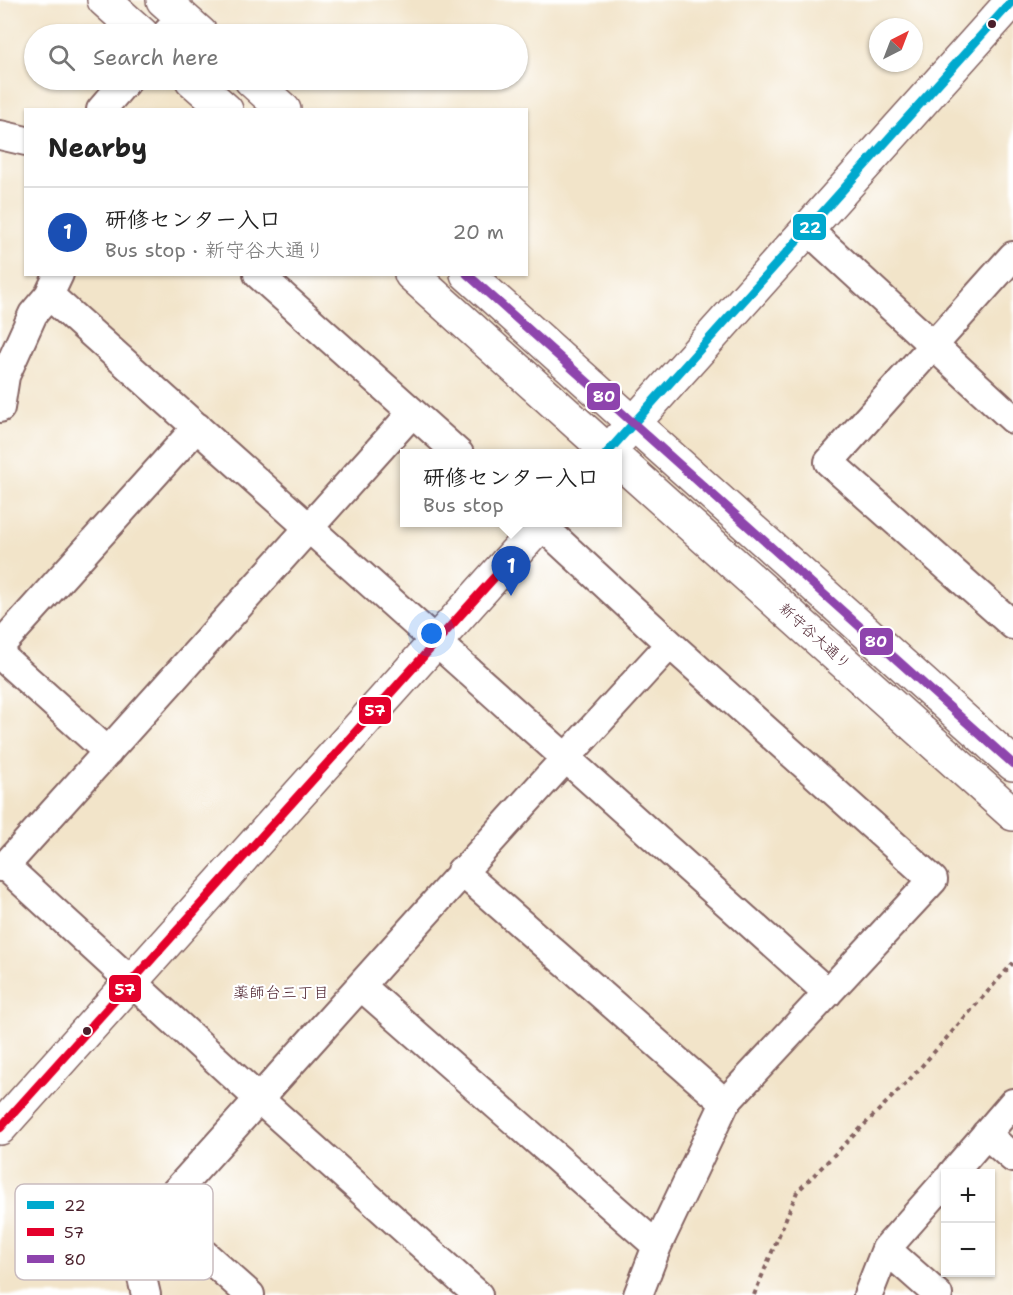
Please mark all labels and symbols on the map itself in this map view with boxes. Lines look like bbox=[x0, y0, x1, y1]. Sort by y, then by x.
north arrow bbox=[869, 18, 923, 72]
unlabelled marker bbox=[986, 18, 998, 30]
line badge: 22 bbox=[792, 213, 827, 241]
text: 22 bbox=[799, 217, 821, 238]
line badge: 80 bbox=[586, 382, 621, 411]
text: 80 bbox=[593, 386, 615, 407]
pin: 1 bbox=[492, 546, 530, 596]
street label: 新守谷大通り bbox=[775, 598, 855, 674]
your location bbox=[417, 619, 446, 648]
line badge: 80 bbox=[859, 627, 894, 656]
text: 80 bbox=[865, 631, 887, 652]
line badge: 57 bbox=[358, 696, 392, 725]
text: 57 bbox=[365, 700, 385, 721]
line badge: 57 bbox=[108, 974, 142, 1003]
text: 57 bbox=[115, 979, 135, 1000]
district label: 薬師台三丁目 bbox=[233, 982, 329, 1003]
unlabelled marker bbox=[81, 1025, 93, 1037]
legend bbox=[15, 1184, 213, 1280]
text: 22 bbox=[64, 1195, 86, 1216]
text: 57 bbox=[64, 1222, 84, 1243]
text: 80 bbox=[64, 1249, 86, 1270]

